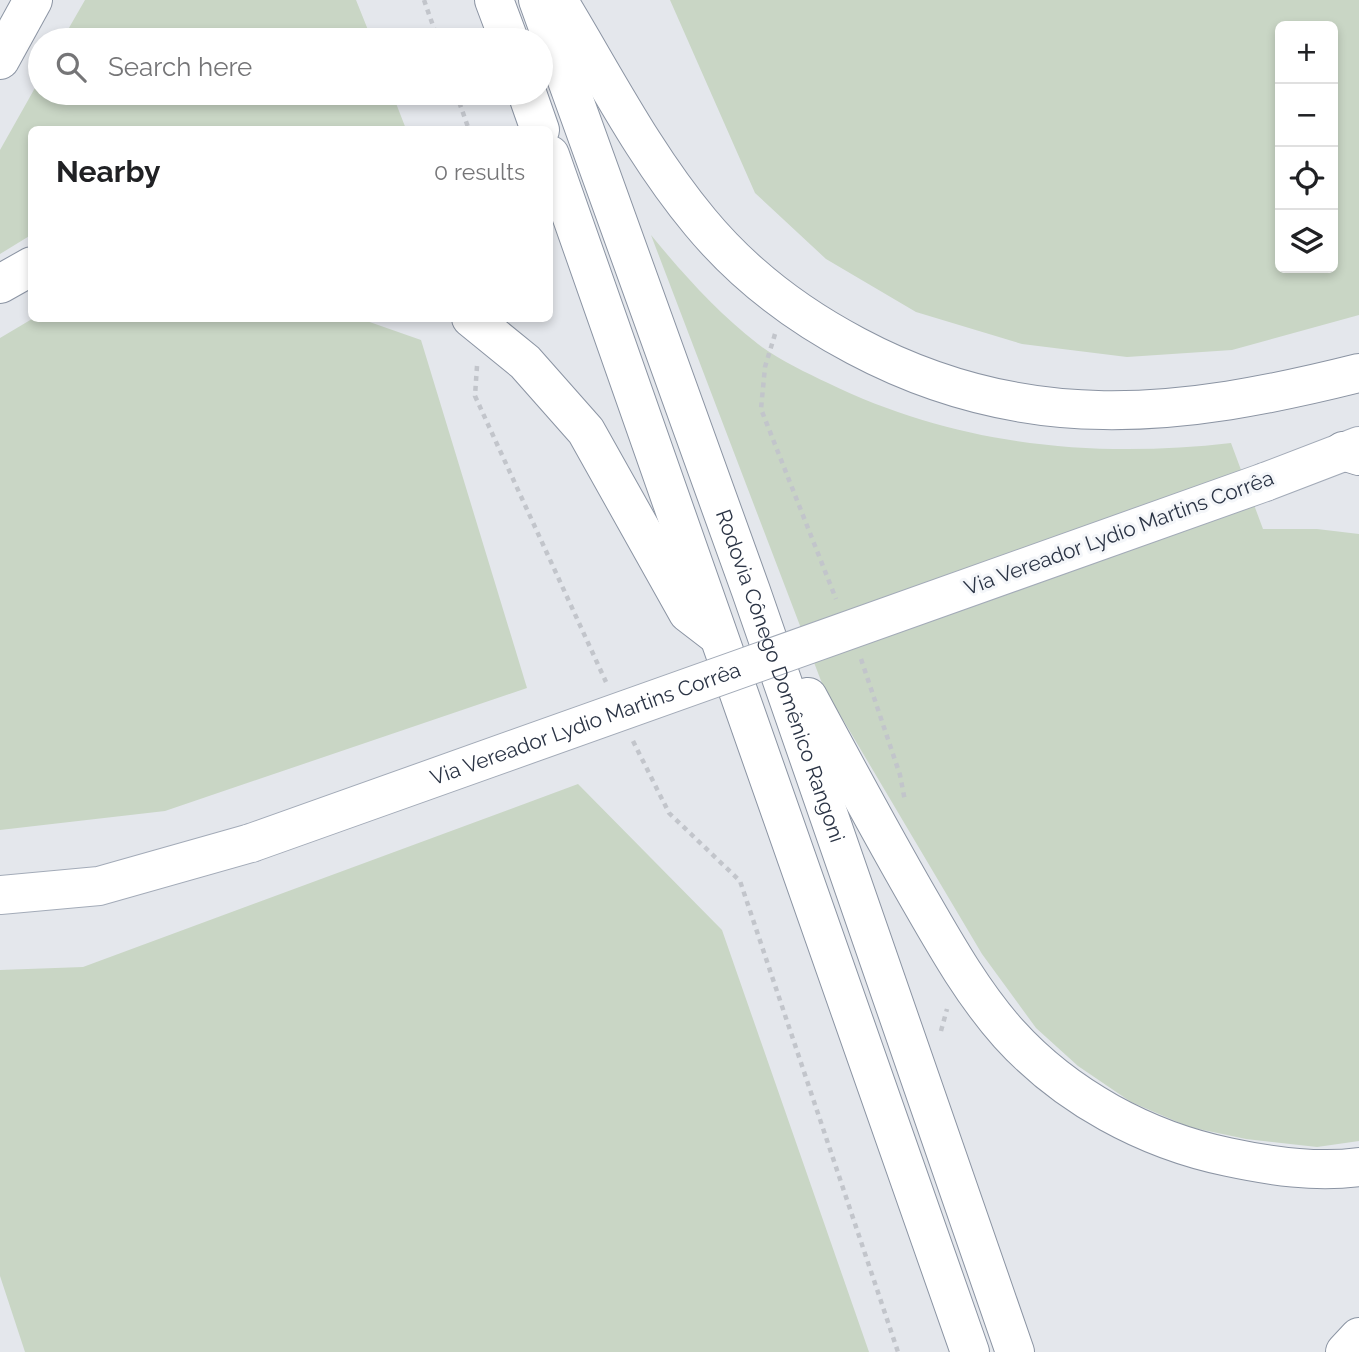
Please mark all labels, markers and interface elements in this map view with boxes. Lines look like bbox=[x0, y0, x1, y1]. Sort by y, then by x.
map controls bbox=[1275, 21, 1338, 273]
button: + bbox=[1275, 21, 1338, 84]
search box bbox=[28, 28, 553, 105]
icon: search bbox=[52, 48, 90, 86]
text: Search here bbox=[108, 52, 252, 82]
button: − bbox=[1275, 84, 1338, 147]
button: locate bbox=[1275, 147, 1338, 210]
text: Nearby bbox=[56, 154, 160, 189]
text: 0 results bbox=[434, 158, 525, 185]
button: layers bbox=[1275, 210, 1338, 273]
street label: Via Vereador Lydio Martins Corrêa bbox=[961, 465, 1277, 600]
street label: Rodovia Cônego Domênico Rangoni bbox=[711, 506, 850, 845]
street label: Via Vereador Lydio Martins Corrêa bbox=[427, 657, 744, 790]

